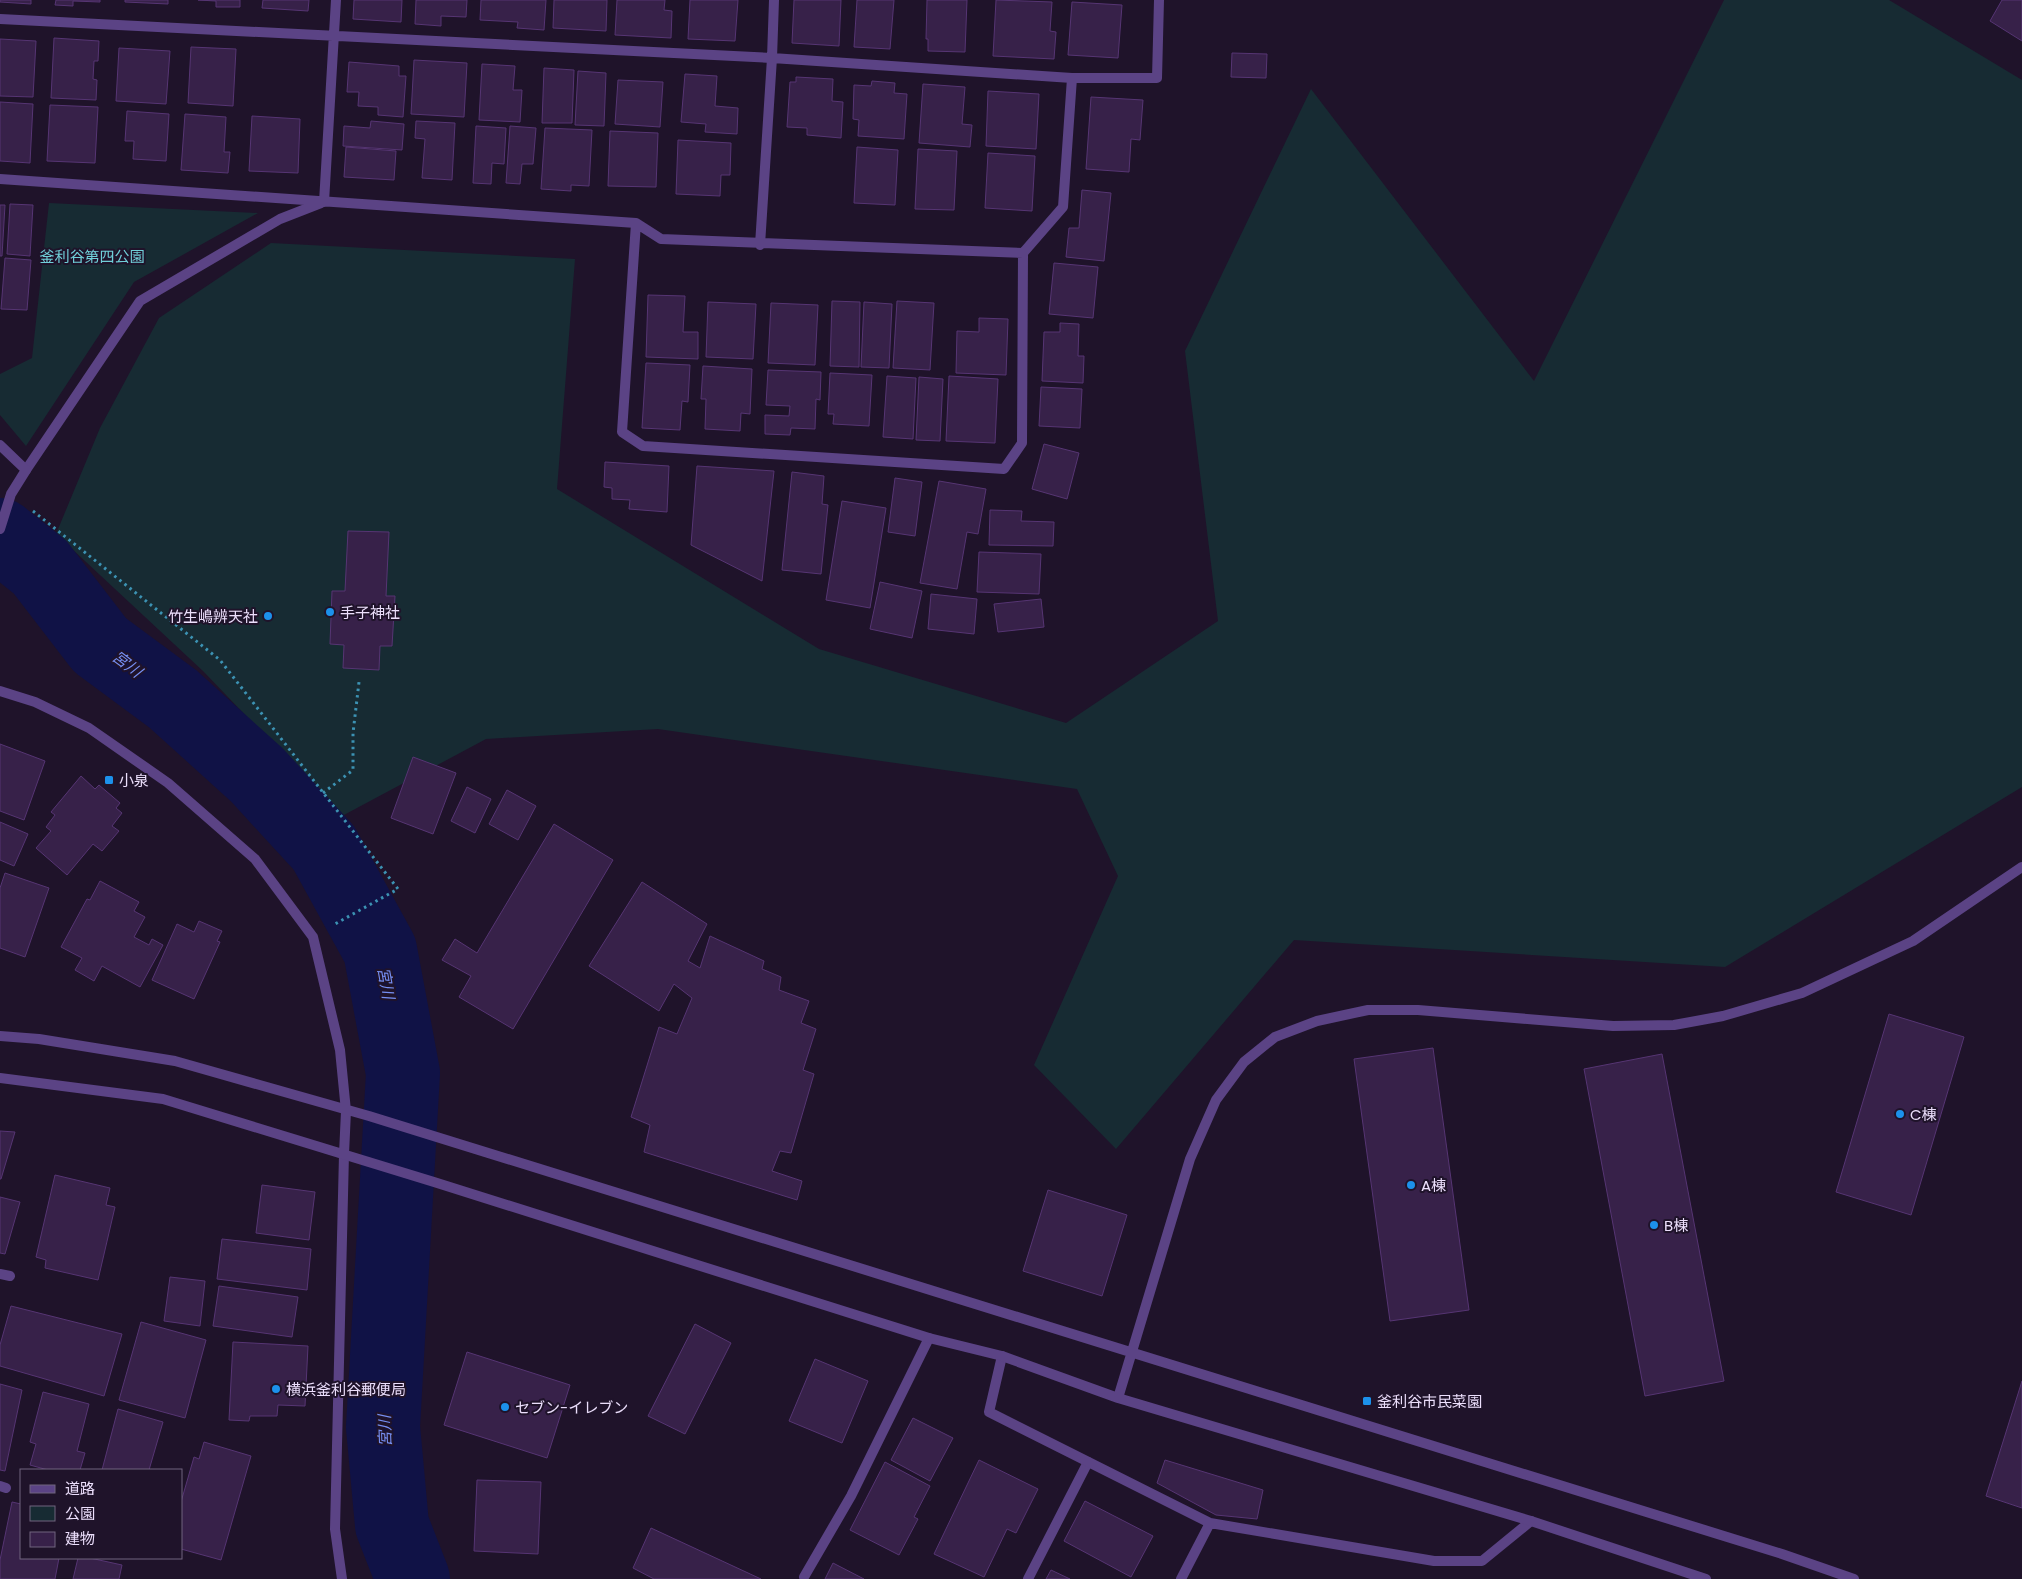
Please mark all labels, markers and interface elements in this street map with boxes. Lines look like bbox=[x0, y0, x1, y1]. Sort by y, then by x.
park label: 釜利谷第四公園 bbox=[39, 246, 145, 267]
place label: 手子神社 bbox=[340, 602, 400, 623]
place label: 竹生嶋辨天社 bbox=[168, 606, 258, 627]
marker: 手子神社 bbox=[324, 606, 336, 618]
marker: 竹生嶋辨天社 bbox=[262, 610, 274, 622]
water label: 宮川 bbox=[107, 645, 148, 684]
place label: 小泉 bbox=[119, 770, 149, 791]
marker: 小泉 bbox=[103, 774, 115, 786]
water label: 宮川 bbox=[372, 965, 400, 1003]
place label: C棟 bbox=[1910, 1104, 1937, 1125]
marker: C棟 bbox=[1894, 1108, 1906, 1120]
place label: A棟 bbox=[1421, 1175, 1446, 1196]
marker: A棟 bbox=[1405, 1179, 1417, 1191]
place label: B棟 bbox=[1664, 1215, 1688, 1236]
marker: B棟 bbox=[1648, 1219, 1660, 1231]
place label: 横浜釜利谷郵便局 bbox=[286, 1379, 406, 1400]
marker: 横浜釜利谷郵便局 bbox=[270, 1383, 282, 1395]
place label: 釜利谷市民菜園 bbox=[1377, 1391, 1482, 1412]
marker: 釜利谷市民菜園 bbox=[1361, 1395, 1373, 1407]
place label: セブン-イレブン bbox=[515, 1397, 628, 1418]
marker: セブン-イレブン bbox=[499, 1401, 511, 1413]
water label: 宮川 bbox=[373, 1413, 397, 1447]
legend bbox=[20, 1469, 182, 1559]
text: 道路 bbox=[65, 1478, 95, 1499]
text: 公園 bbox=[65, 1503, 95, 1524]
text: 建物 bbox=[65, 1528, 95, 1549]

